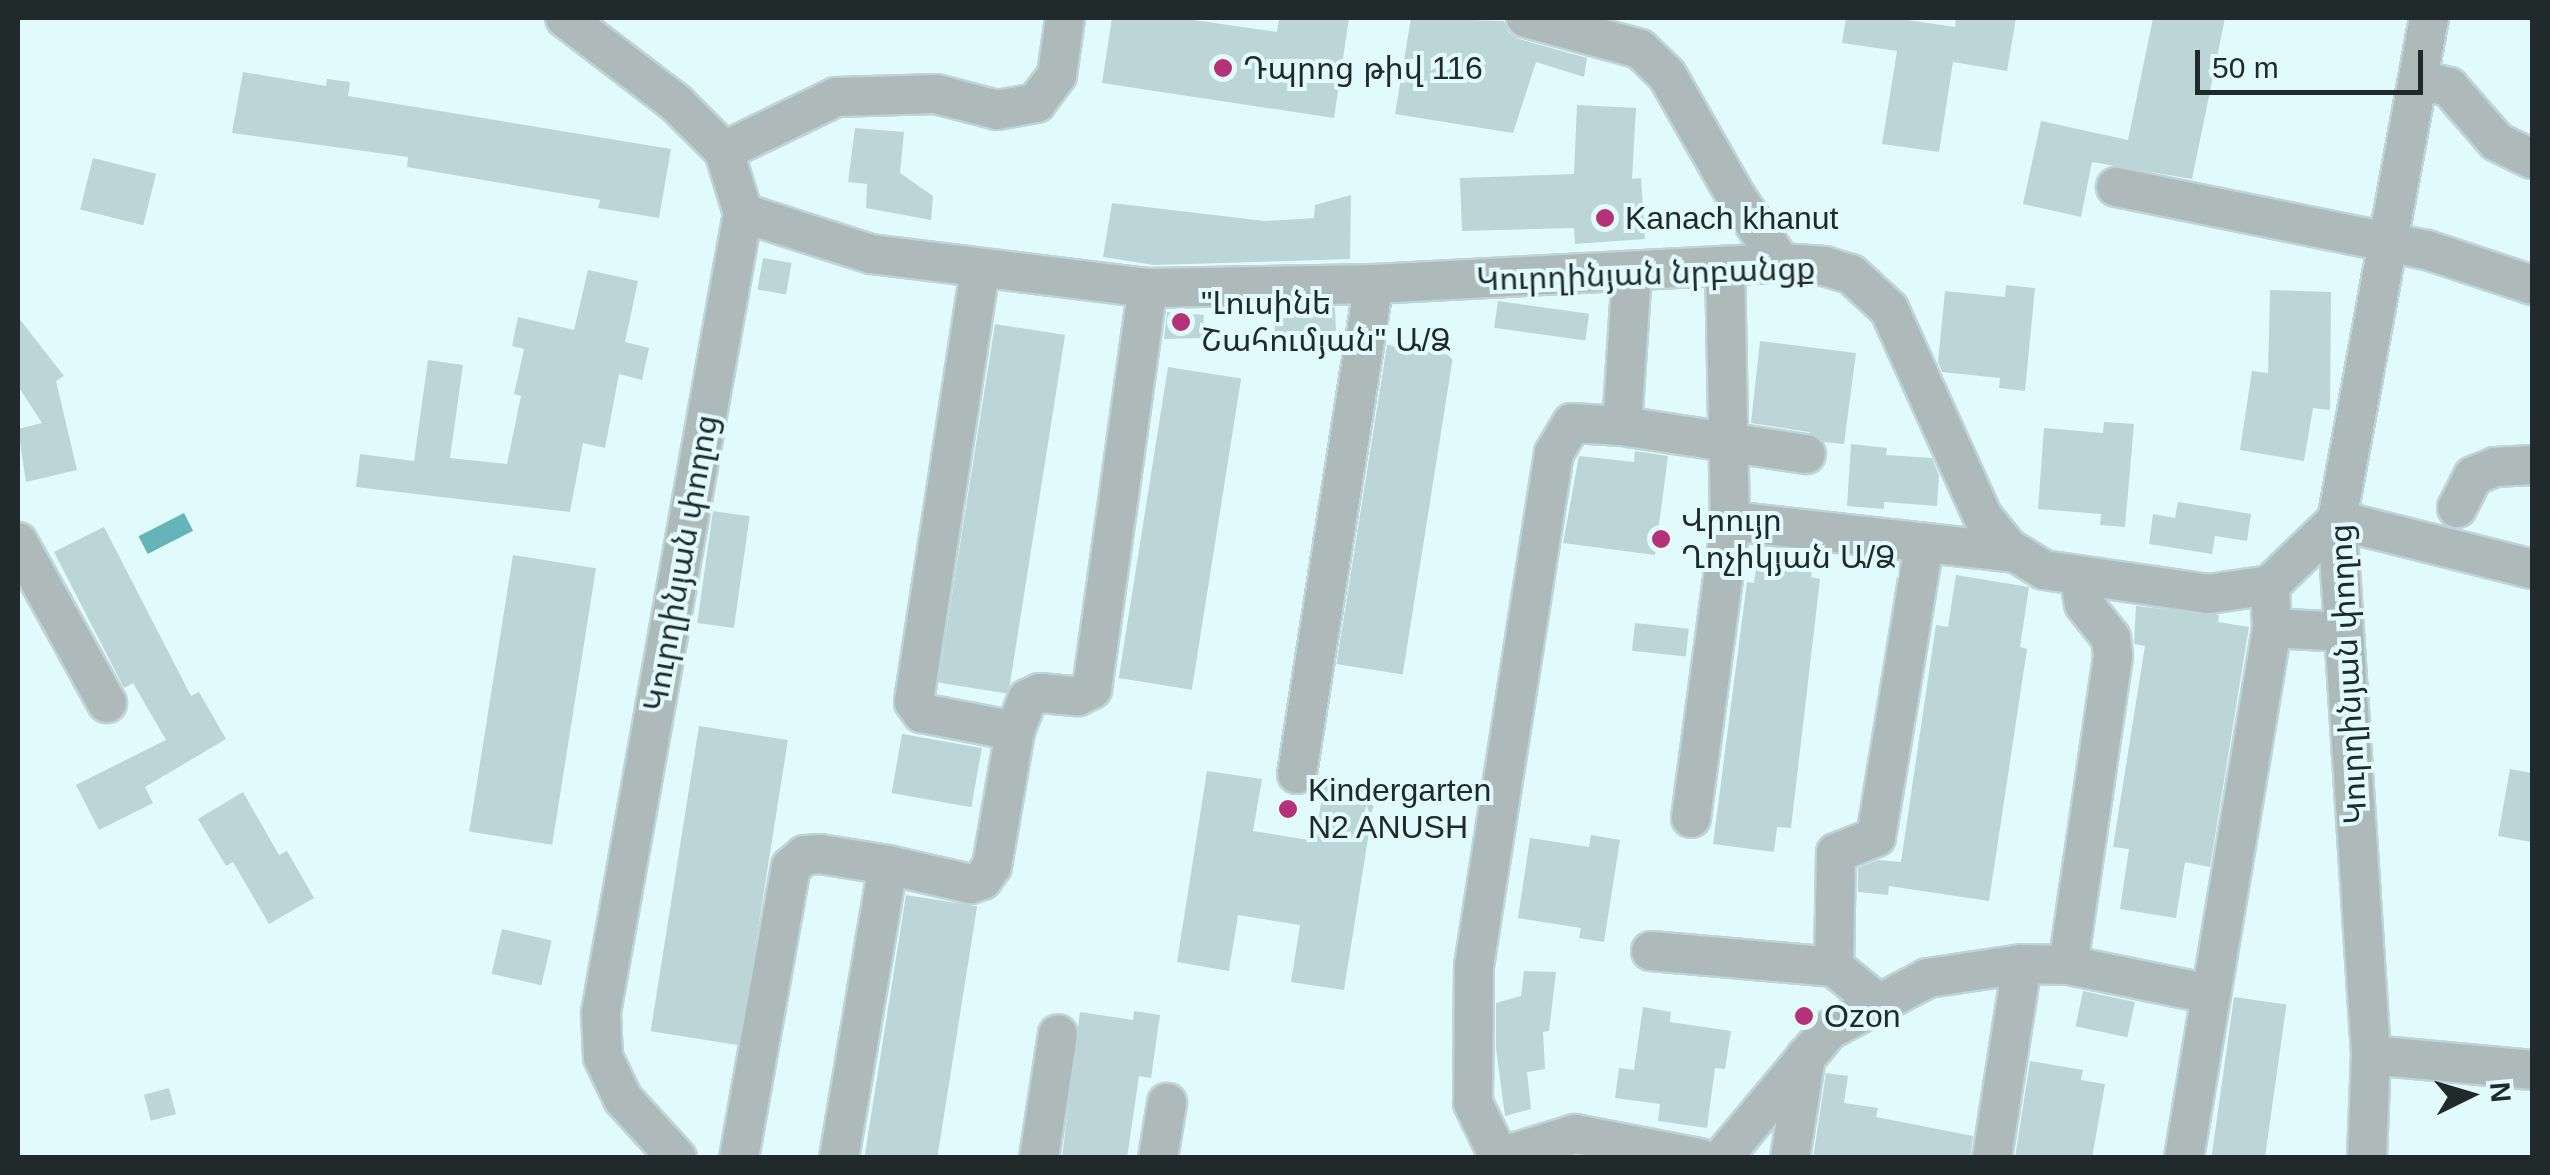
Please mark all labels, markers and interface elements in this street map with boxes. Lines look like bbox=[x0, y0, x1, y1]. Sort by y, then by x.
scale bar bbox=[2200, 30, 2428, 92]
place label: Դպրոց թիվ 116 bbox=[1243, 49, 1483, 87]
text: 50 m bbox=[2212, 51, 2279, 84]
marker: Դպրոց թիվ 116 bbox=[1212, 57, 1234, 79]
place label: Kanach khanut bbox=[1625, 199, 1838, 237]
marker: Kanach khanut bbox=[1594, 207, 1616, 229]
street label: Կուրղինյան նրբանցք bbox=[1476, 249, 1816, 299]
place label: "Լուսինե Շահումյան" Ա/Ձ bbox=[1201, 285, 1451, 360]
marker: "Լուսինե Շահումյան" Ա/Ձ bbox=[1170, 311, 1192, 333]
street label: Կուրղինյան փողոց bbox=[636, 412, 726, 714]
place label: Վրույր Ղոչիկյան Ա/Ձ bbox=[1681, 502, 1896, 577]
street label: Կուրղինյան փողոց bbox=[2321, 523, 2375, 825]
marker: Վրույր Ղոչիկյան Ա/Ձ bbox=[1650, 528, 1672, 550]
place label: Kindergarten N2 ANUSH bbox=[1308, 772, 1491, 847]
marker: Kindergarten N2 ANUSH bbox=[1277, 798, 1299, 820]
place label: Ozon bbox=[1824, 997, 1900, 1035]
marker: Ozon bbox=[1793, 1005, 1815, 1027]
north arrow bbox=[2420, 1045, 2520, 1145]
text: N bbox=[2484, 1081, 2517, 1104]

